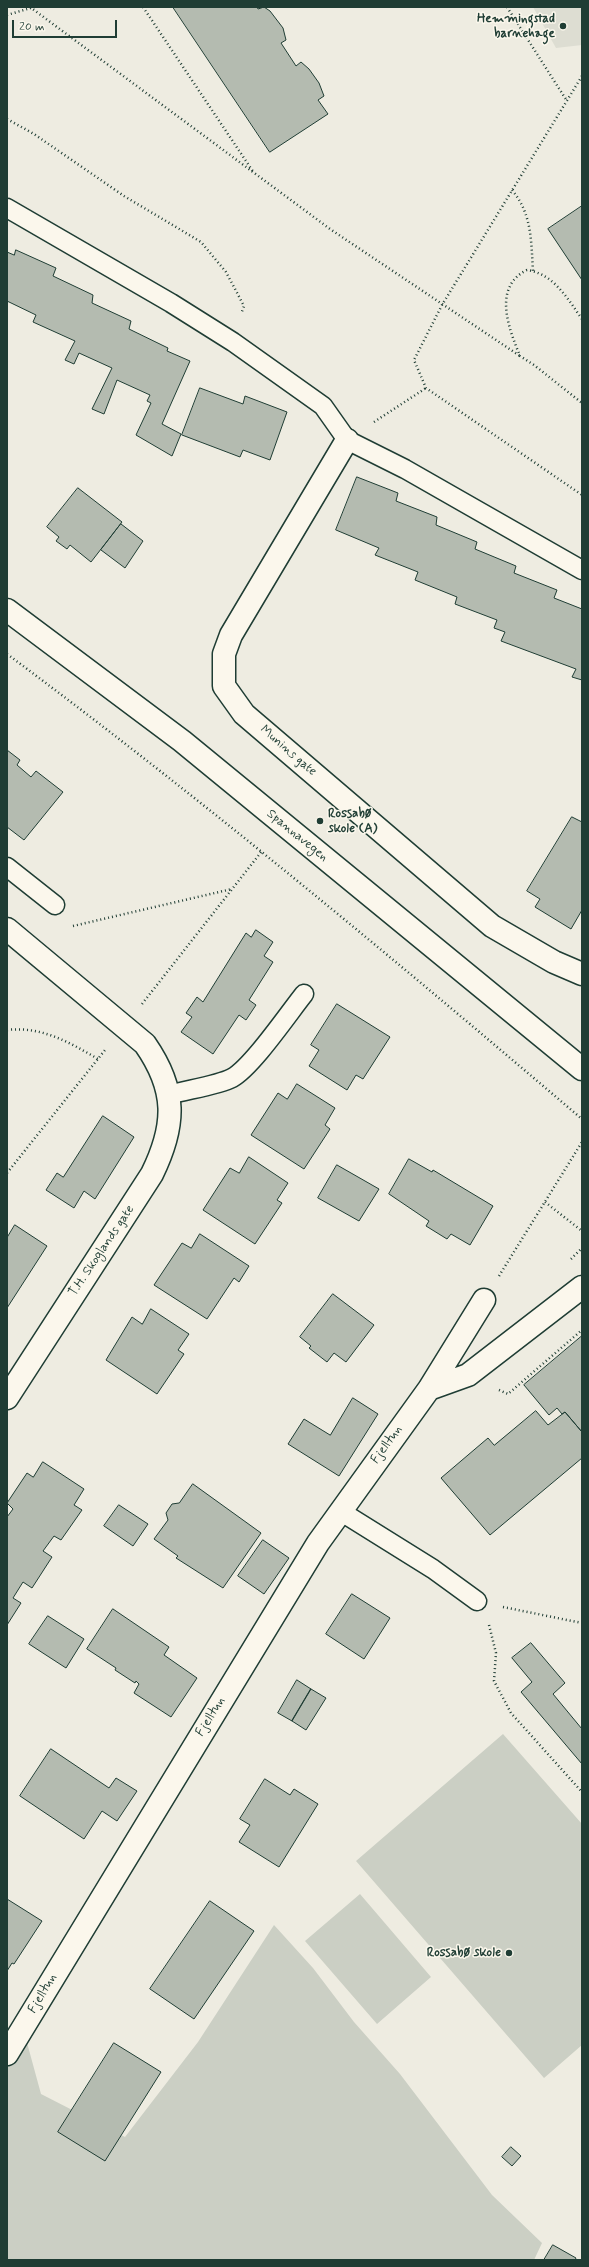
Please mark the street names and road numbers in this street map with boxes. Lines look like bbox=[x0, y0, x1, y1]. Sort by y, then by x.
street label: Munins gate bbox=[257, 722, 319, 780]
street label: Spannavegen bbox=[263, 807, 331, 865]
street label: T.H. Skoglands gate bbox=[66, 1203, 138, 1299]
street label: Fjelltun bbox=[368, 1423, 406, 1467]
street label: Fjelltun bbox=[193, 1694, 229, 1740]
street label: Fjelltun bbox=[25, 1971, 61, 2017]

